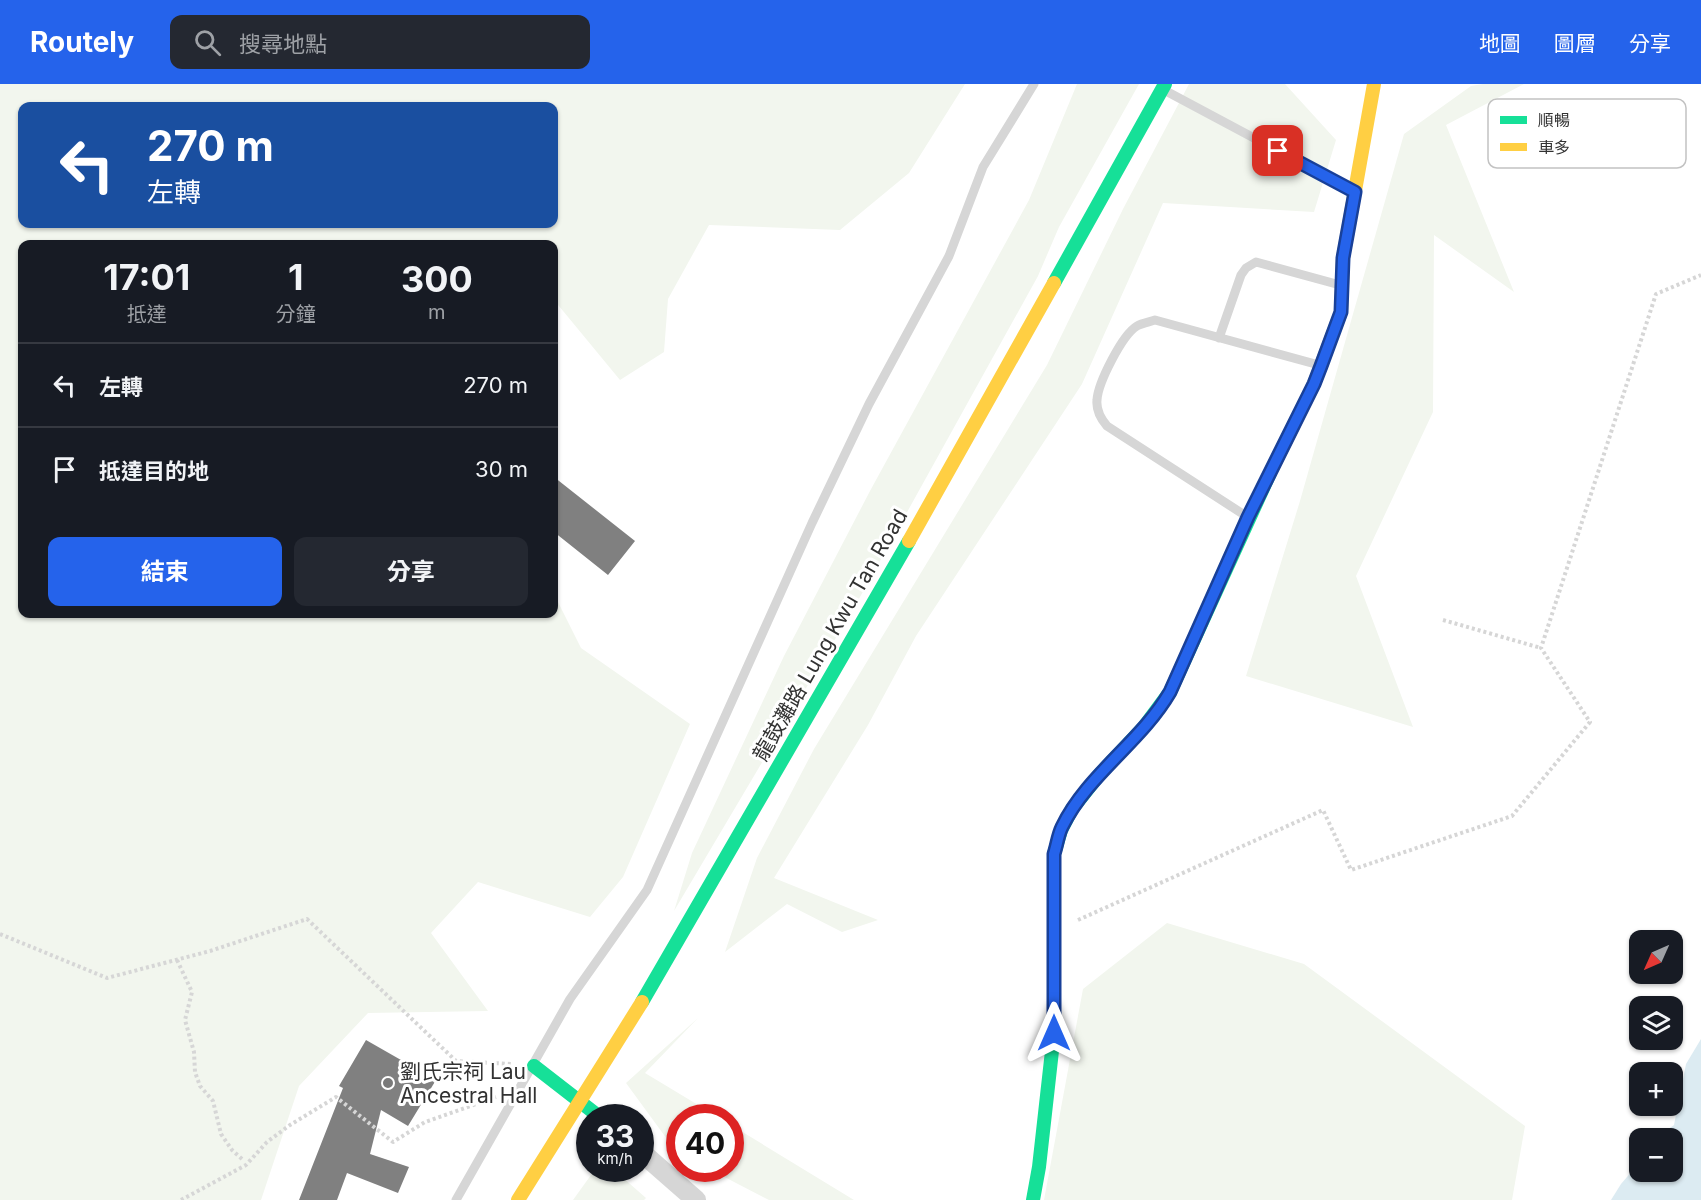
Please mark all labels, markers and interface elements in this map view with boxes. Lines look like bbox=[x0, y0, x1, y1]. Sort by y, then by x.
search box bbox=[170, 15, 590, 69]
text: Routely bbox=[30, 25, 134, 59]
icon: search bbox=[191, 26, 224, 59]
text: 搜尋地點 bbox=[239, 31, 327, 57]
text: 地圖 bbox=[1479, 31, 1521, 56]
text: 圖層 bbox=[1554, 31, 1596, 56]
text: 分享 bbox=[1629, 31, 1671, 56]
legend bbox=[1488, 99, 1686, 168]
text: 順暢 bbox=[1538, 110, 1570, 130]
text: 270 m bbox=[147, 120, 274, 171]
pin bbox=[1252, 125, 1303, 176]
icon: left bbox=[48, 126, 126, 204]
icon: arrive bbox=[1261, 134, 1294, 167]
text: 車多 bbox=[1538, 137, 1570, 157]
text: 左轉 bbox=[147, 176, 201, 209]
text: 17:01 bbox=[103, 255, 190, 299]
text: 1 bbox=[288, 255, 303, 299]
text: 300 bbox=[401, 257, 473, 301]
text: m bbox=[428, 300, 446, 324]
text: 抵達 bbox=[127, 302, 167, 326]
text: 分鐘 bbox=[276, 302, 316, 326]
icon: left bbox=[48, 369, 81, 402]
text: 270 m bbox=[463, 372, 528, 398]
text: 左轉 bbox=[99, 374, 143, 400]
icon: arrive bbox=[48, 453, 81, 486]
text: 30 m bbox=[475, 456, 528, 482]
text: 抵達目的地 bbox=[99, 458, 209, 484]
street label: 龍鼓灘路 Lung Kwu Tan Road bbox=[748, 505, 912, 765]
button: 結束 bbox=[48, 537, 282, 606]
button: 分享 bbox=[294, 537, 528, 606]
north arrow bbox=[1629, 930, 1683, 984]
map controls bbox=[1629, 930, 1683, 1182]
button: layers bbox=[1629, 996, 1683, 1050]
position arrow bbox=[1022, 1001, 1086, 1065]
place label: 劉氏宗祠 Lau Ancestral Hall bbox=[400, 1059, 537, 1108]
button: + bbox=[1629, 1062, 1683, 1116]
marker: 劉氏宗祠 Lau Ancestral Hall bbox=[381, 1076, 395, 1090]
speed limit sign: 40 bbox=[666, 1104, 744, 1182]
text: 33 bbox=[596, 1118, 634, 1154]
button: − bbox=[1629, 1128, 1683, 1182]
text: km/h bbox=[597, 1149, 633, 1168]

